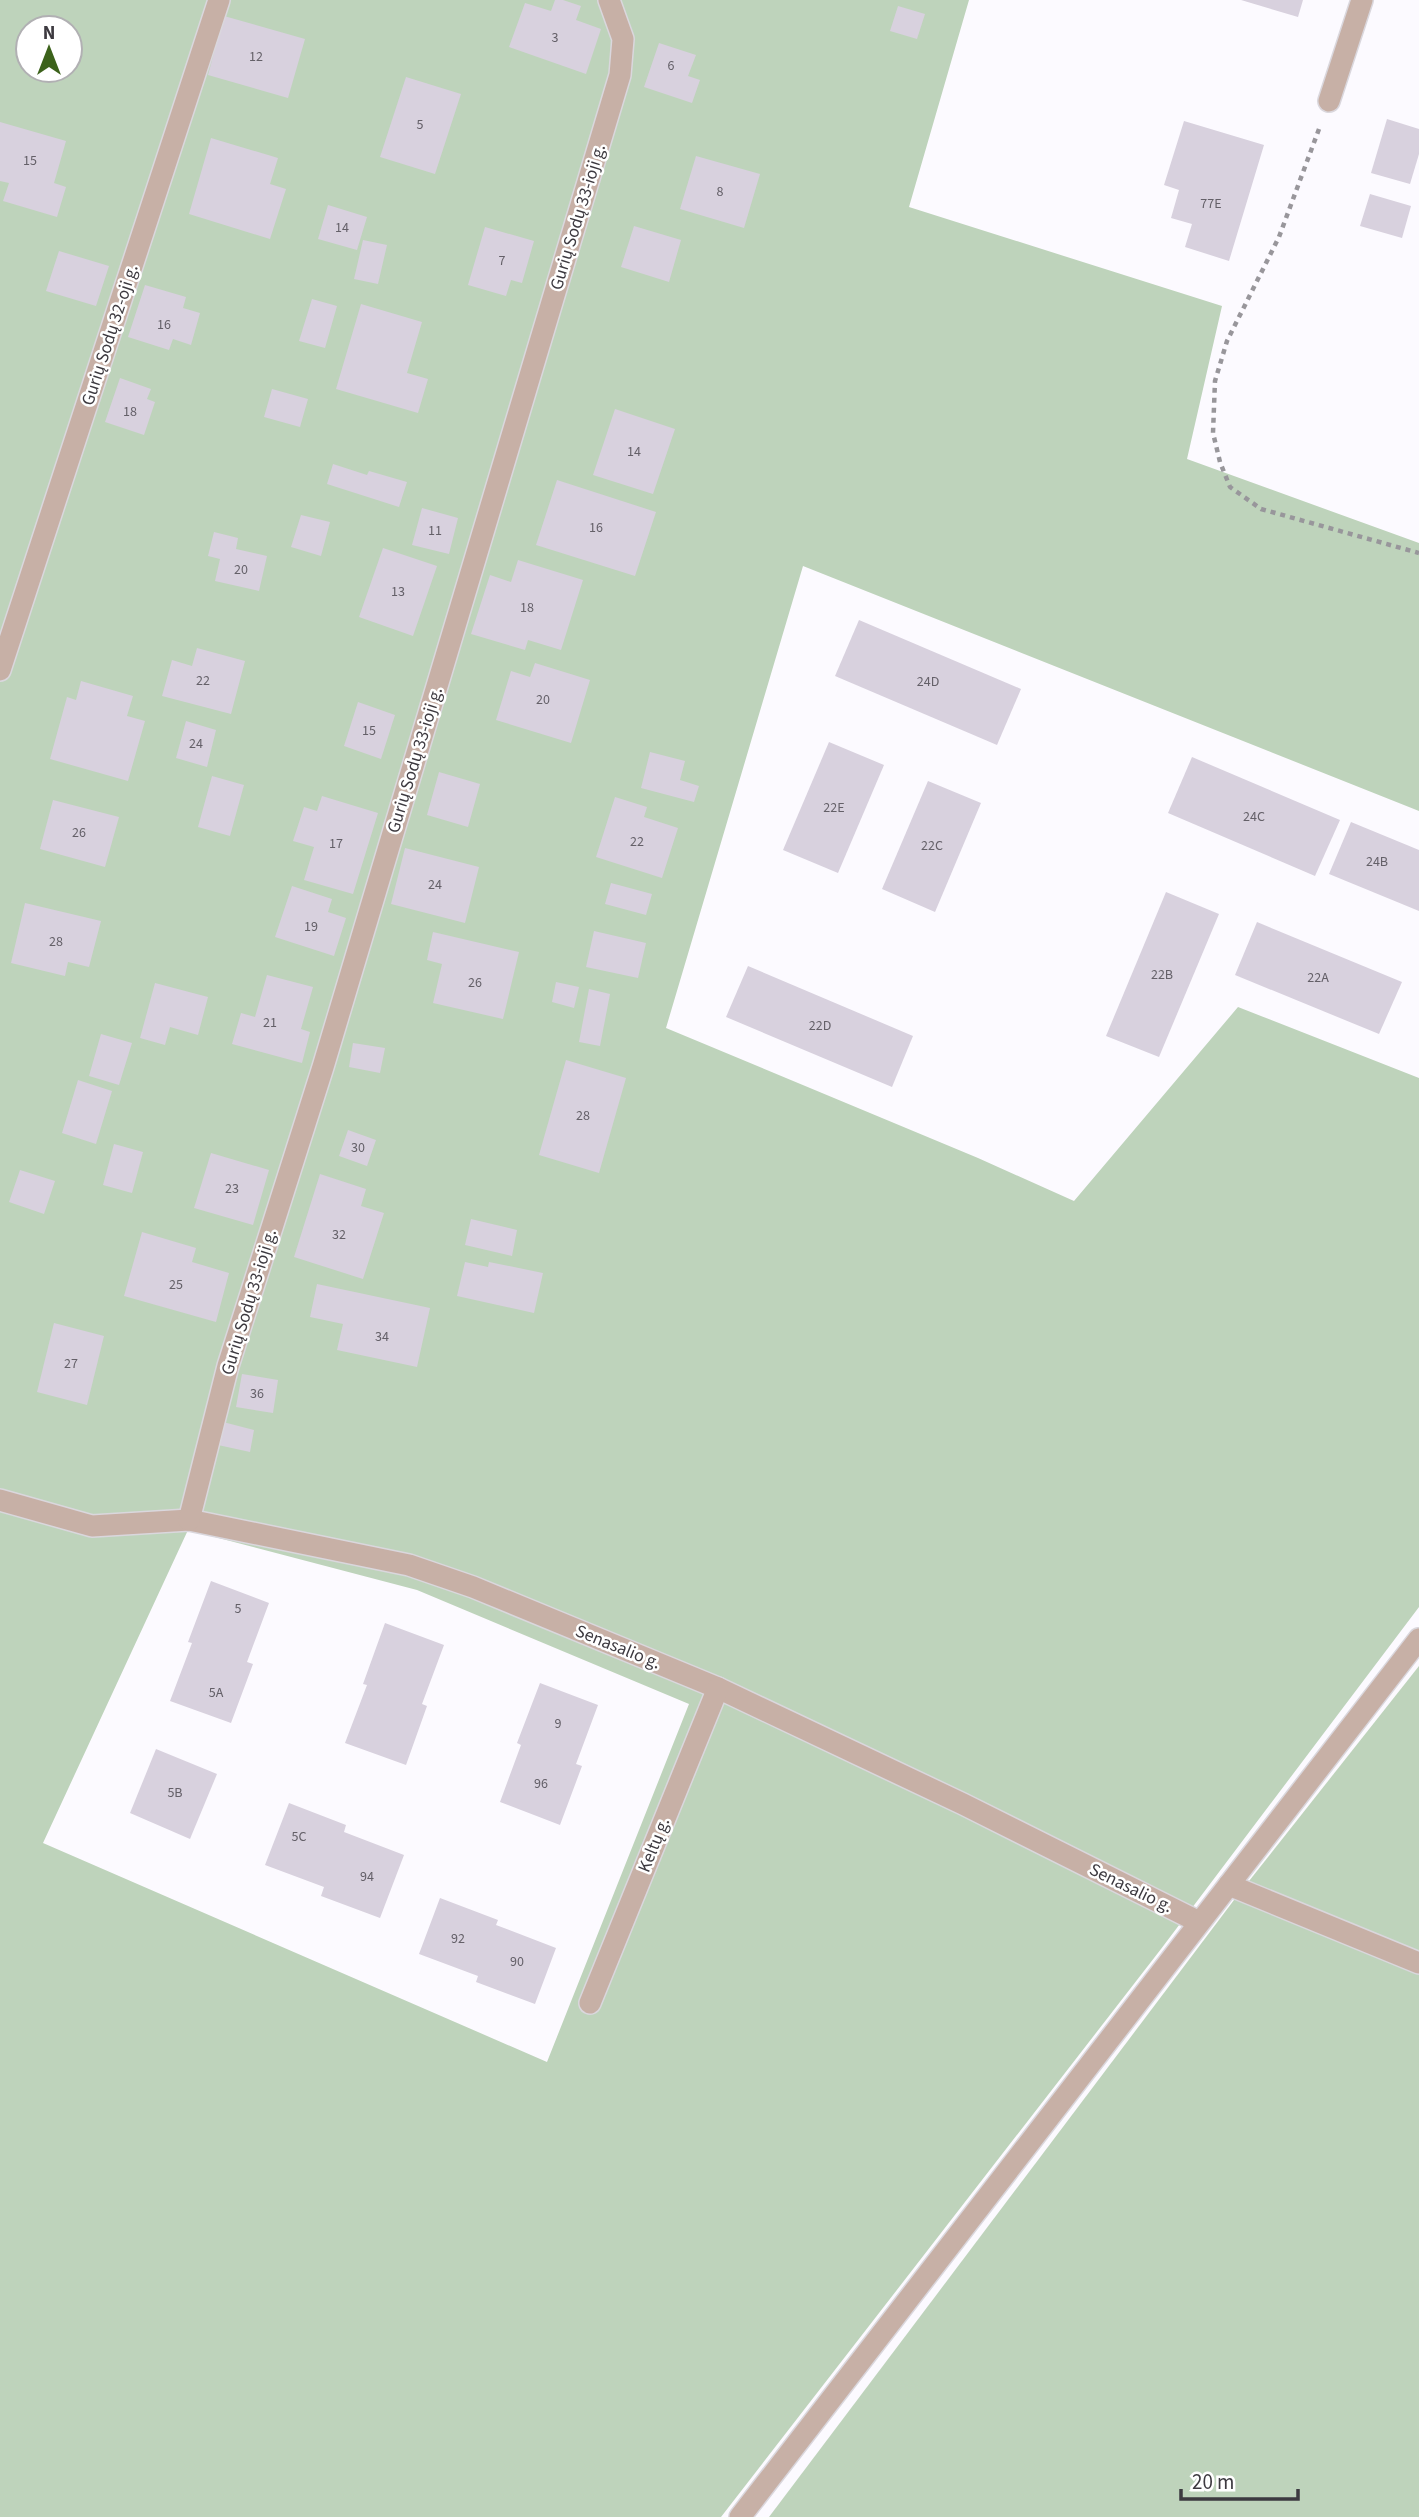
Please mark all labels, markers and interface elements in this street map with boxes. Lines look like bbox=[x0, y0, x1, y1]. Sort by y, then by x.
north arrow bbox=[14, 14, 84, 84]
text: N bbox=[43, 20, 55, 47]
house number: 3 bbox=[552, 28, 559, 48]
house number: 12 bbox=[249, 47, 263, 67]
house number: 6 bbox=[668, 56, 675, 76]
house number: 5 bbox=[417, 115, 424, 135]
street label: Gurių Sodų 33-ioji g. bbox=[544, 141, 612, 293]
house number: 15 bbox=[23, 151, 37, 171]
house number: 8 bbox=[717, 182, 724, 202]
house number: 77E bbox=[1200, 194, 1222, 214]
house number: 14 bbox=[335, 218, 349, 238]
house number: 7 bbox=[499, 251, 506, 271]
street label: Gurių Sodų 32-oji g. bbox=[75, 261, 145, 409]
house number: 16 bbox=[157, 315, 171, 335]
house number: 18 bbox=[123, 402, 137, 422]
house number: 14 bbox=[627, 442, 641, 462]
house number: 16 bbox=[589, 518, 603, 538]
house number: 11 bbox=[428, 521, 442, 541]
house number: 20 bbox=[234, 560, 248, 580]
house number: 13 bbox=[391, 582, 405, 602]
house number: 18 bbox=[520, 598, 534, 618]
house number: 22 bbox=[196, 671, 210, 691]
house number: 24D bbox=[917, 672, 939, 692]
street label: Gurių Sodų 33-ioji g. bbox=[381, 684, 449, 836]
house number: 20 bbox=[536, 690, 550, 710]
house number: 15 bbox=[362, 721, 376, 741]
house number: 24 bbox=[189, 734, 203, 754]
house number: 22E bbox=[823, 798, 845, 818]
house number: 24C bbox=[1243, 807, 1265, 827]
house number: 26 bbox=[72, 823, 86, 843]
house number: 22 bbox=[630, 832, 644, 852]
house number: 17 bbox=[329, 834, 343, 854]
house number: 22C bbox=[921, 836, 943, 856]
house number: 24B bbox=[1366, 852, 1388, 872]
house number: 24 bbox=[428, 875, 442, 895]
house number: 19 bbox=[304, 917, 318, 937]
house number: 28 bbox=[49, 932, 63, 952]
house number: 22B bbox=[1151, 965, 1173, 985]
house number: 22A bbox=[1307, 968, 1329, 988]
house number: 26 bbox=[468, 973, 482, 993]
house number: 21 bbox=[263, 1013, 277, 1033]
house number: 22D bbox=[809, 1016, 831, 1036]
house number: 28 bbox=[576, 1106, 590, 1126]
house number: 30 bbox=[351, 1138, 365, 1158]
house number: 23 bbox=[225, 1179, 239, 1199]
house number: 32 bbox=[332, 1225, 346, 1245]
street label: Gurių Sodų 33-ioji g. bbox=[215, 1226, 283, 1378]
house number: 25 bbox=[169, 1275, 183, 1295]
house number: 34 bbox=[375, 1327, 389, 1347]
house number: 27 bbox=[64, 1354, 78, 1374]
house number: 36 bbox=[250, 1384, 264, 1404]
house number: 5 bbox=[235, 1599, 242, 1619]
street label: Senasalio g. bbox=[572, 1619, 664, 1675]
house number: 5A bbox=[209, 1683, 224, 1703]
house number: 9 bbox=[555, 1714, 562, 1734]
house number: 96 bbox=[534, 1774, 548, 1794]
house number: 5B bbox=[167, 1783, 183, 1803]
street label: Keltų g. bbox=[632, 1814, 676, 1876]
house number: 5C bbox=[292, 1827, 306, 1847]
street label: Senasalio g. bbox=[1085, 1857, 1177, 1919]
house number: 94 bbox=[360, 1867, 374, 1887]
house number: 92 bbox=[451, 1929, 465, 1949]
house number: 90 bbox=[510, 1952, 524, 1972]
scale bar bbox=[1181, 2458, 1298, 2502]
text: 20 m bbox=[1192, 2467, 1234, 2497]

